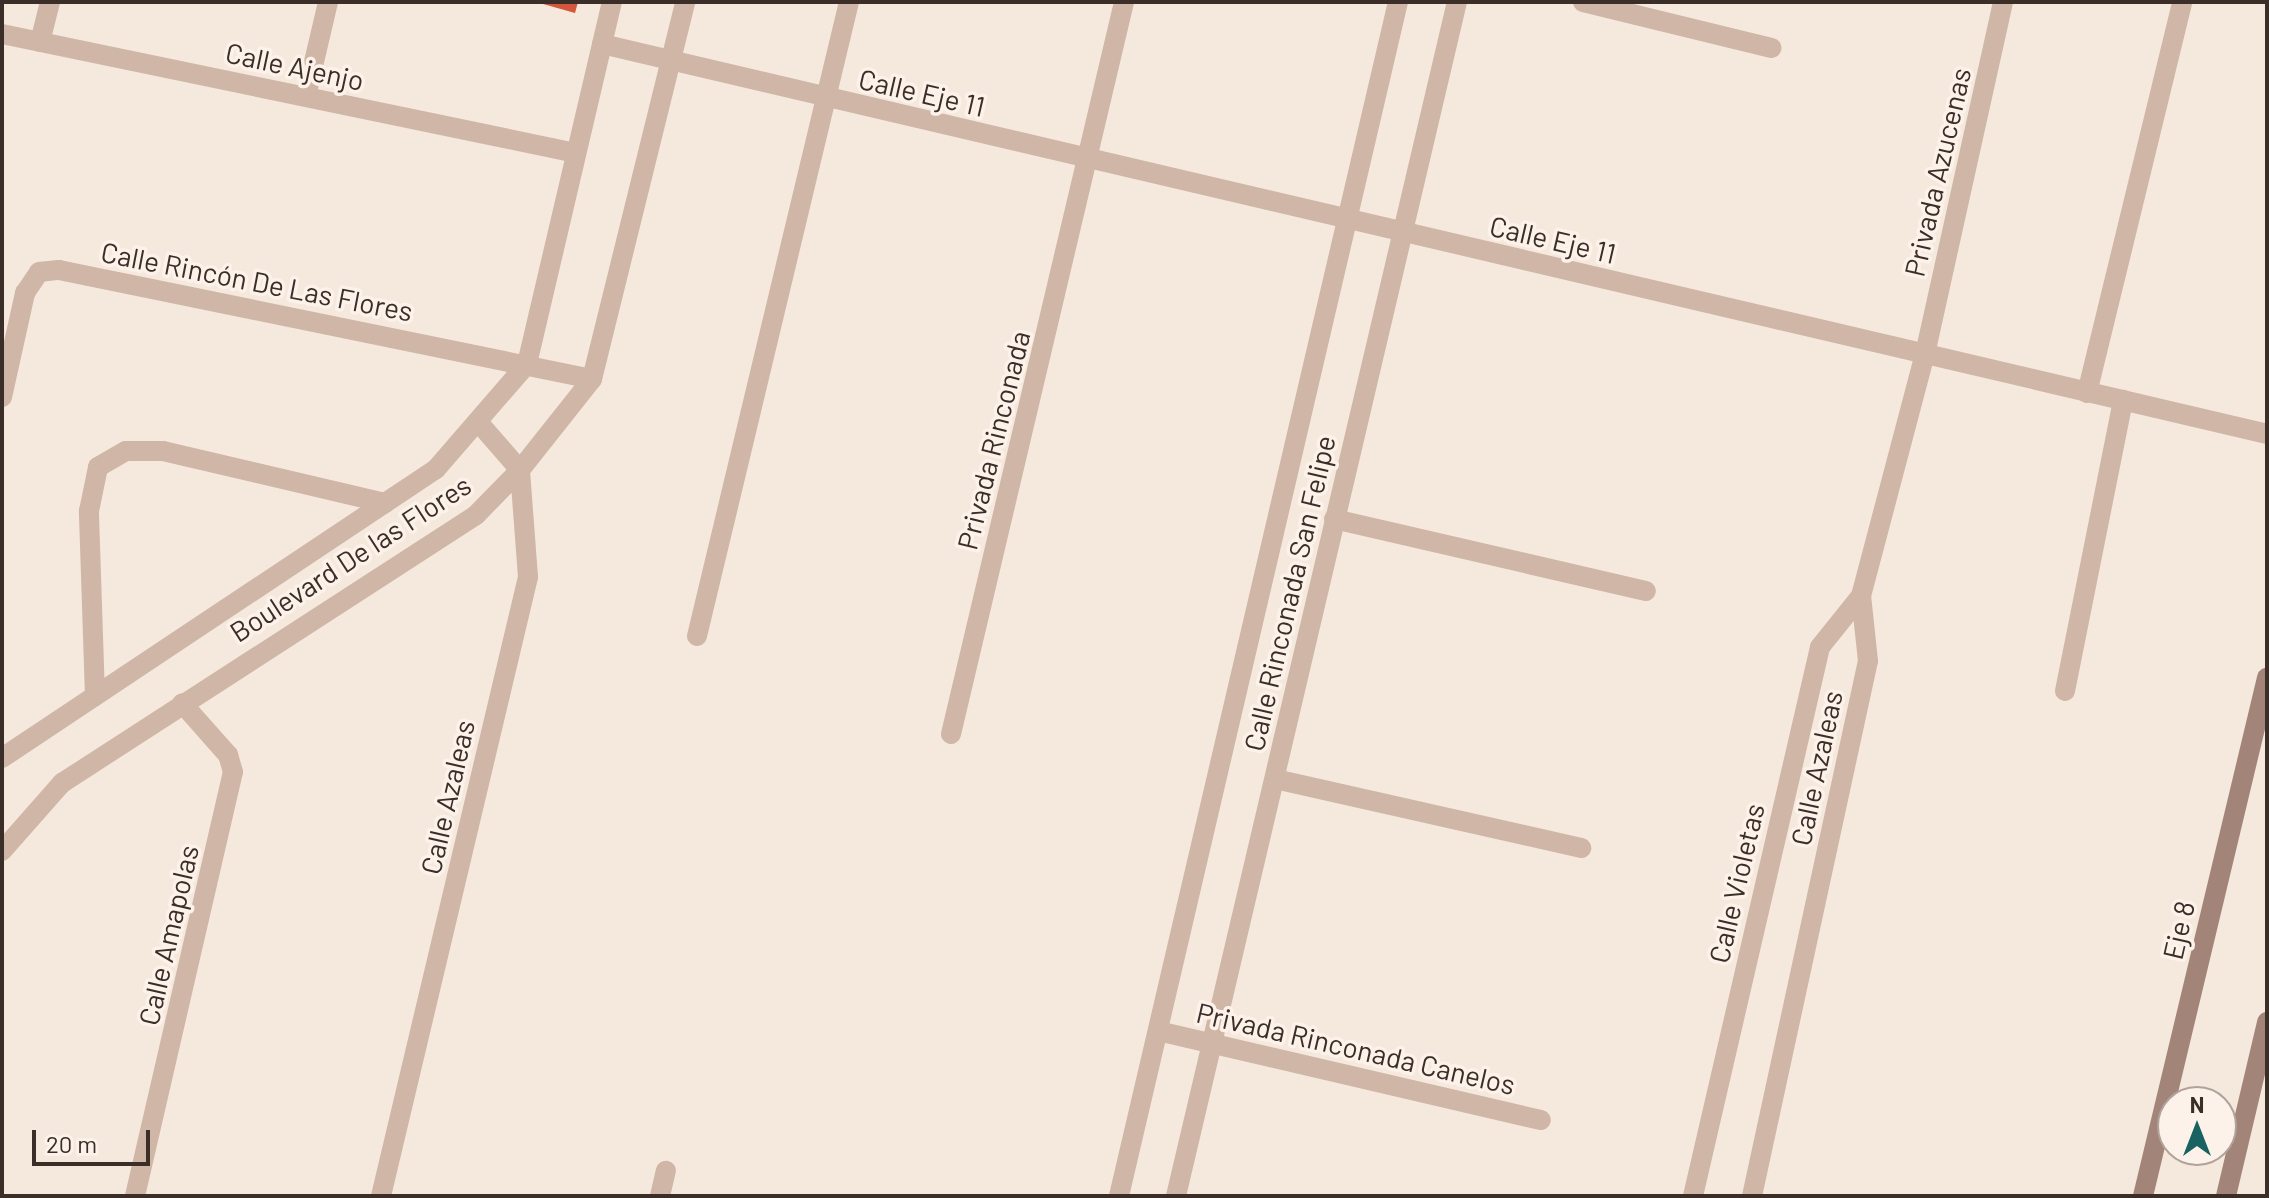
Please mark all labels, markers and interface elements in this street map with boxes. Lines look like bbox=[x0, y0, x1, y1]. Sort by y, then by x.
street label: Calle Ajenjo bbox=[223, 35, 367, 97]
street label: Calle Eje 11 bbox=[856, 61, 988, 123]
street label: Privada Azucenas bbox=[1897, 64, 1977, 280]
street label: Calle Eje 11 bbox=[1487, 208, 1619, 270]
street label: Calle Rincón De Las Flores bbox=[98, 234, 416, 328]
street label: Privada Rinconada bbox=[950, 327, 1036, 553]
street label: Calle Rinconada San Felipe bbox=[1236, 432, 1342, 754]
street label: Boulevard De las Flores bbox=[223, 468, 477, 648]
street label: Calle Azaleas bbox=[1783, 688, 1849, 848]
street label: Calle Azaleas bbox=[413, 717, 481, 877]
street label: Calle Violetas bbox=[1701, 800, 1771, 966]
street label: Calle Amapolas bbox=[131, 842, 205, 1028]
street label: Eje 8 bbox=[2155, 898, 2201, 962]
street label: Privada Rinconada Canelos bbox=[1193, 995, 1519, 1101]
north arrow bbox=[2157, 1086, 2237, 1166]
text: N bbox=[2190, 1091, 2204, 1117]
scale bar bbox=[36, 1114, 154, 1164]
text: 20 m bbox=[46, 1129, 97, 1158]

